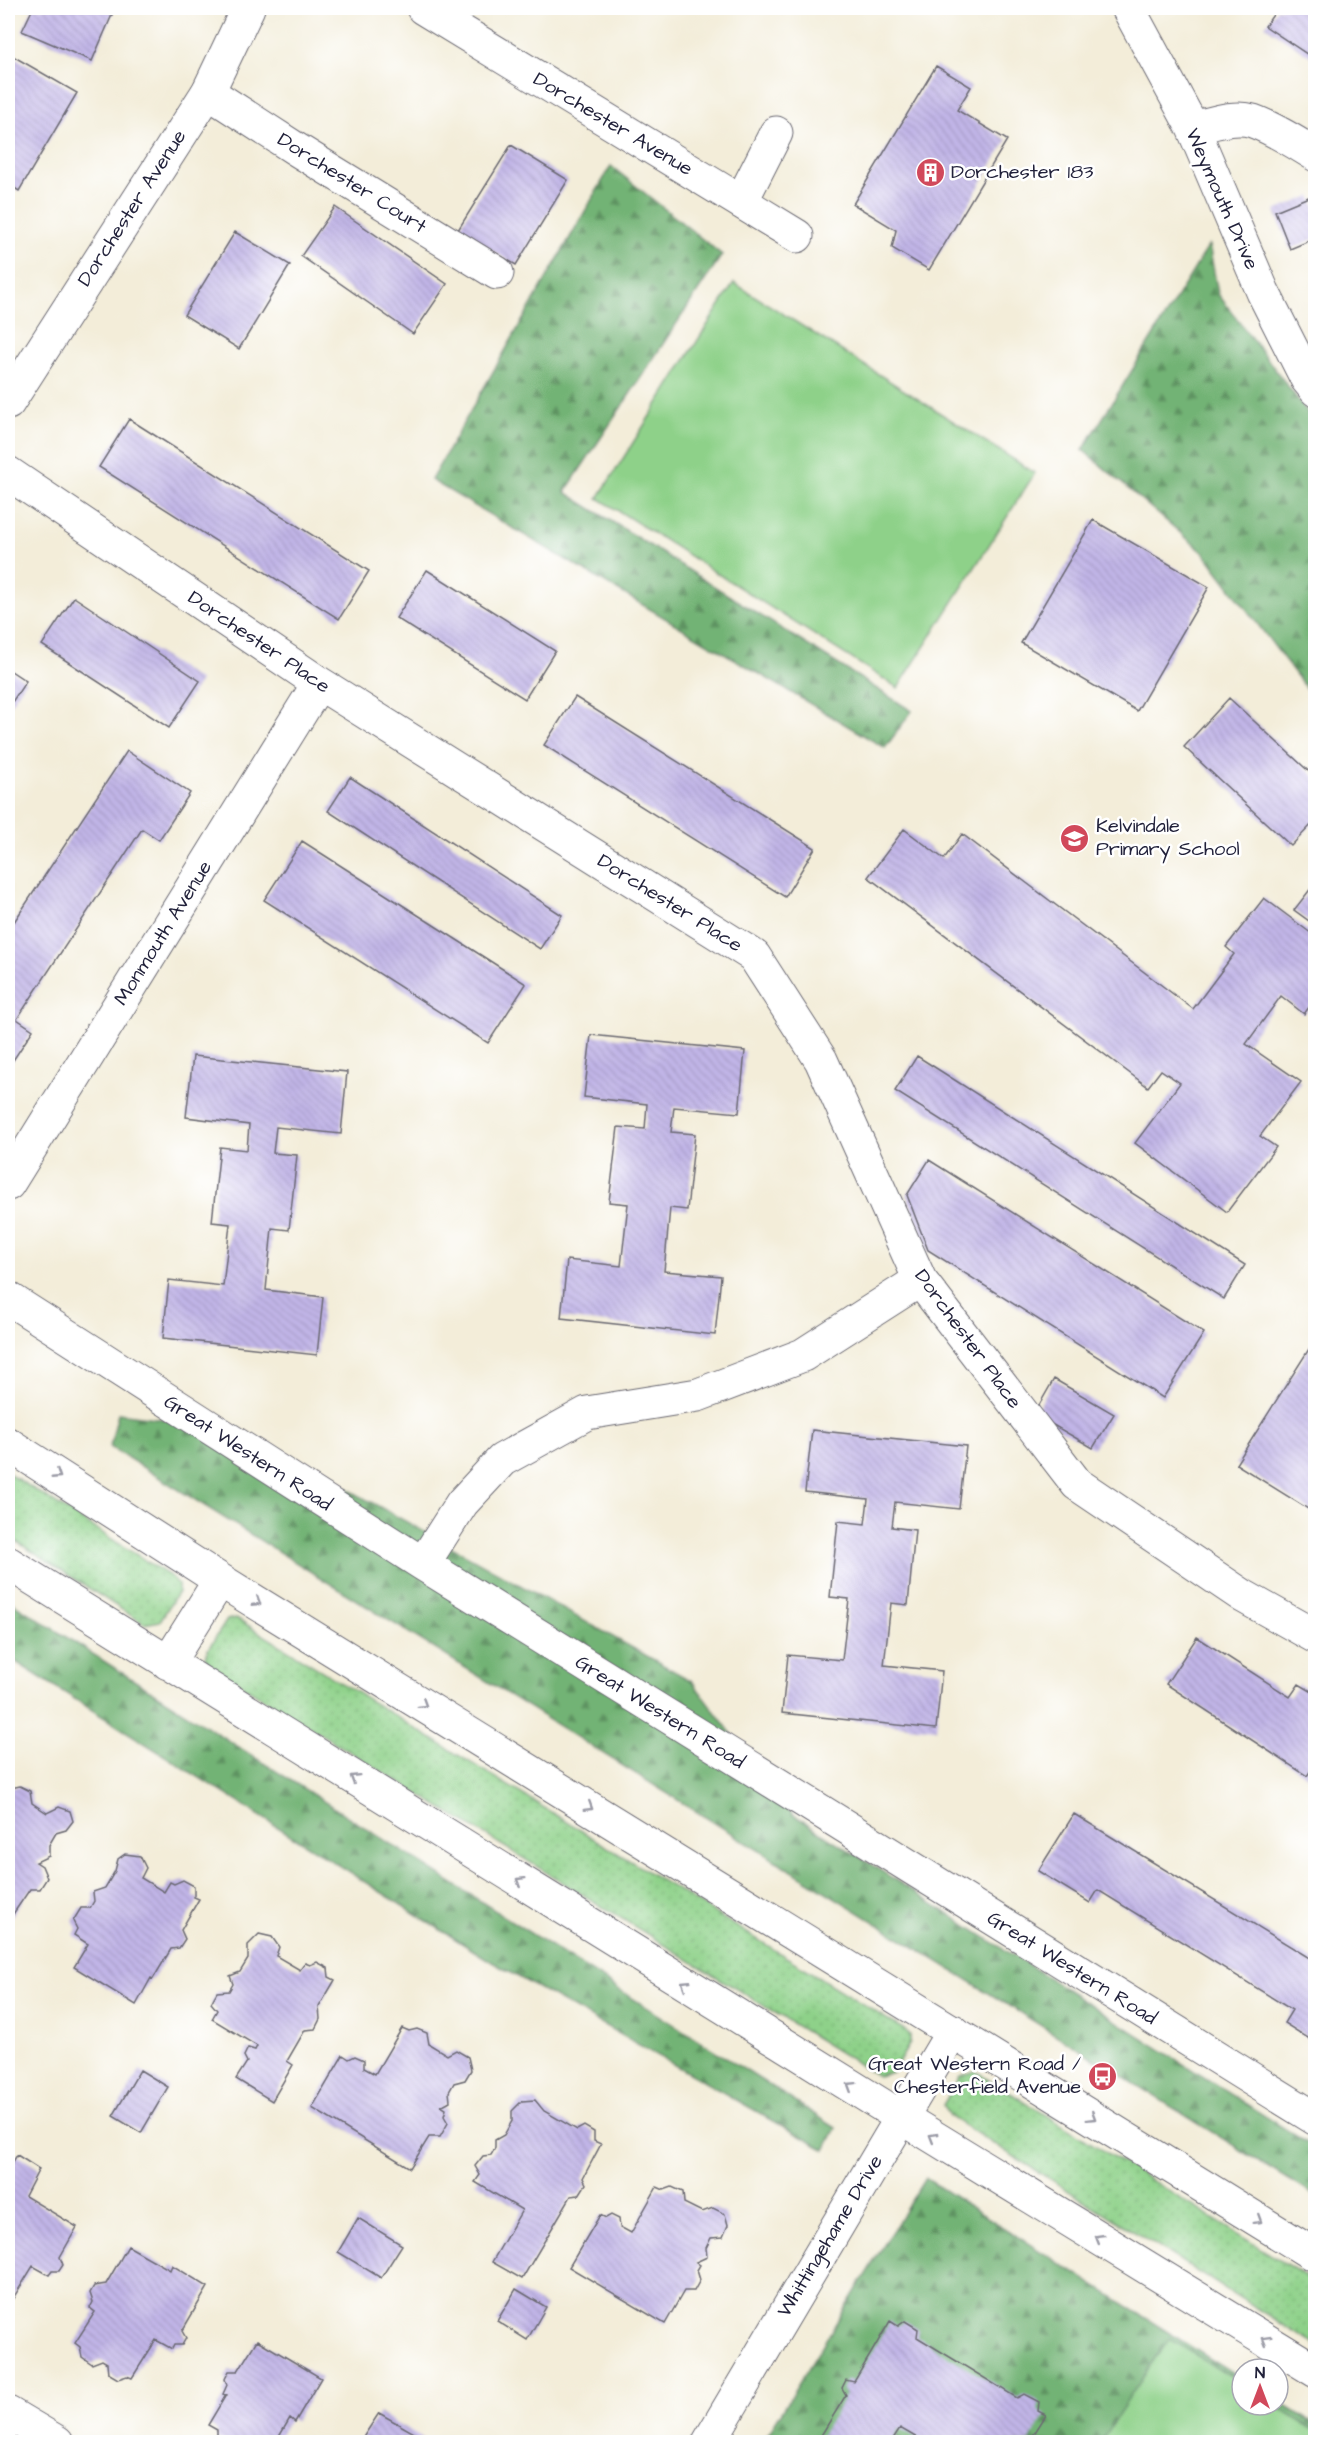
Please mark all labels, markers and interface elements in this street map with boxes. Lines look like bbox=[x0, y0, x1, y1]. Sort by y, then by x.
street label: Dorchester Avenue bbox=[528, 65, 698, 183]
street label: Dorchester Avenue bbox=[71, 124, 193, 292]
street label: Weymouth Drive bbox=[1177, 124, 1266, 275]
street label: Dorchester Court bbox=[272, 126, 432, 240]
building icon: Dorchester 183 bbox=[914, 156, 946, 188]
place label: Dorchester 183 bbox=[951, 158, 1093, 186]
street label: Dorchester Place bbox=[182, 584, 336, 700]
place label: Kelvindale Primary School bbox=[1096, 812, 1240, 864]
school or university icon: Kelvindale Primary School bbox=[1059, 822, 1091, 854]
street label: Dorchester Place bbox=[592, 847, 748, 959]
street label: Monmouth Avenue bbox=[107, 855, 219, 1011]
street label: Dorchester Place bbox=[908, 1264, 1028, 1415]
street label: Great Western Road bbox=[158, 1388, 338, 1518]
one-way arrow bbox=[50, 1468, 61, 1479]
one-way arrow bbox=[251, 1595, 261, 1607]
street label: Great Western Road bbox=[570, 1648, 750, 1776]
one-way arrow bbox=[417, 1697, 427, 1709]
one-way arrow bbox=[350, 1774, 360, 1786]
one-way arrow bbox=[583, 1799, 593, 1811]
one-way arrow bbox=[515, 1877, 526, 1888]
street label: Great Western Road bbox=[982, 1904, 1162, 2032]
one-way arrow bbox=[681, 1979, 691, 1991]
place label: Great Western Road / Chesterfield Avenue bbox=[868, 2050, 1081, 2101]
bus stop icon: Great Western Road / Chesterfield Avenue bbox=[1086, 2060, 1118, 2092]
one-way arrow bbox=[847, 2082, 857, 2094]
one-way arrow bbox=[1086, 2109, 1096, 2121]
one-way arrow bbox=[929, 2132, 939, 2144]
street label: Whittingehame Drive bbox=[770, 2149, 891, 2323]
one-way arrow bbox=[1252, 2212, 1262, 2224]
one-way arrow bbox=[1095, 2234, 1105, 2246]
one-way arrow bbox=[1262, 2336, 1272, 2348]
north arrow bbox=[1230, 2357, 1290, 2417]
text: N bbox=[1255, 2362, 1265, 2384]

